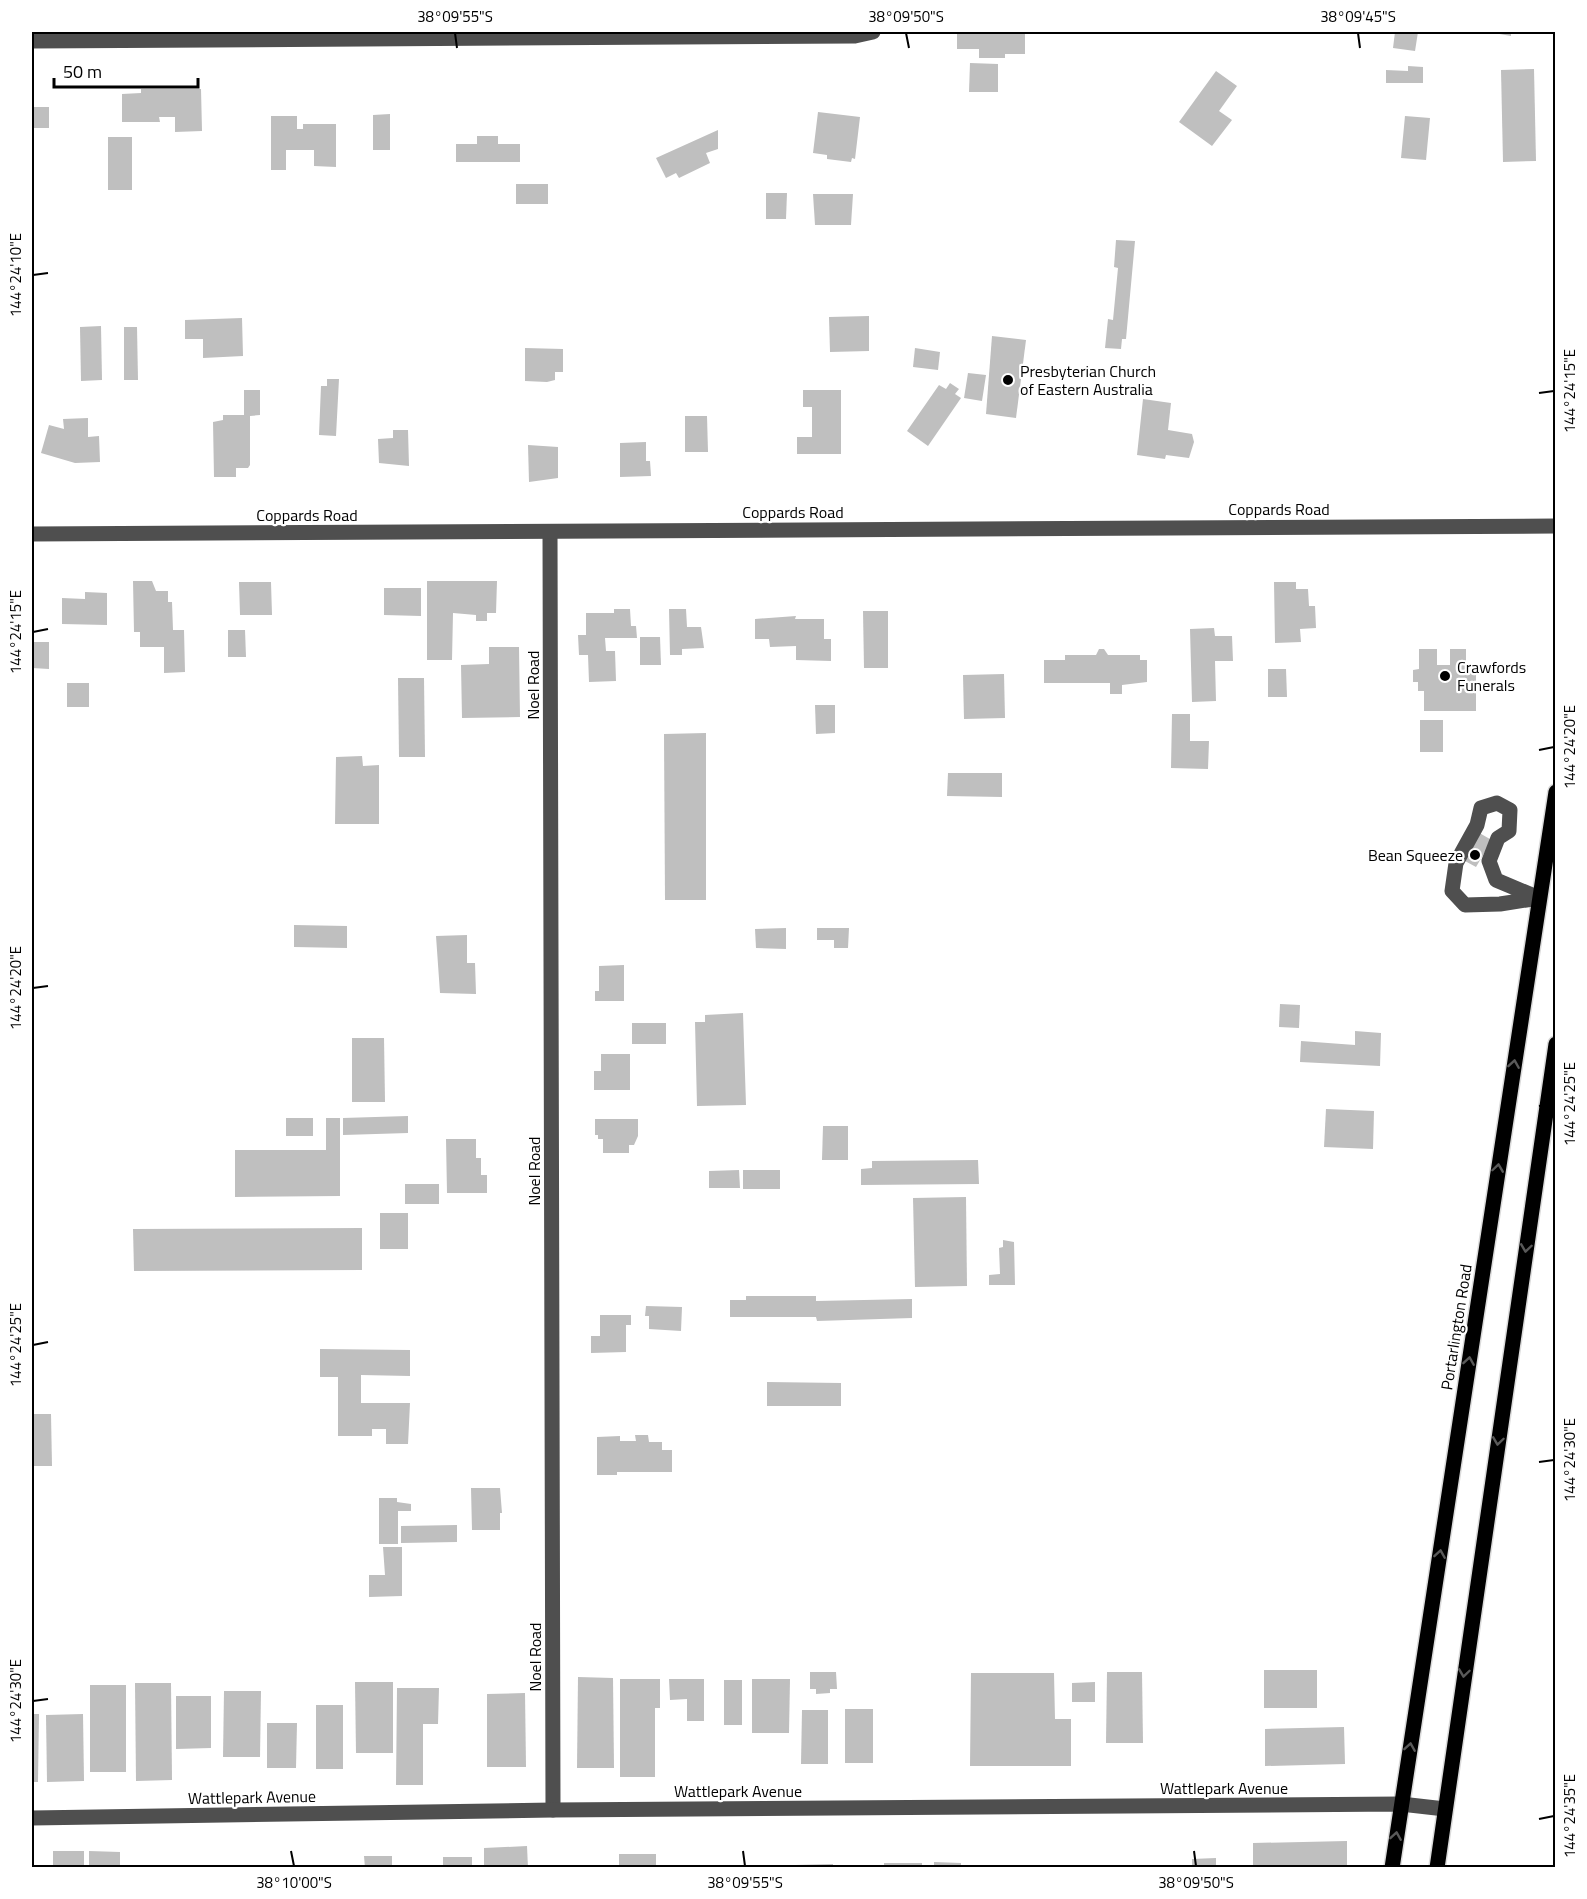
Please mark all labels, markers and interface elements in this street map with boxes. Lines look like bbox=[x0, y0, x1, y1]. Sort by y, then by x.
text: 38°09'55"S bbox=[417, 5, 493, 28]
text: 38°09'50"S bbox=[868, 5, 944, 28]
text: 38°09'45"S bbox=[1320, 5, 1396, 28]
scale bar bbox=[54, 51, 198, 89]
text: 50 m bbox=[63, 58, 102, 85]
text: 144°24'10"E bbox=[4, 233, 27, 317]
text: 144°24'15"E bbox=[1558, 349, 1581, 433]
place label: Presbyterian Church of Eastern Australia bbox=[1020, 359, 1156, 401]
marker: Presbyterian Church of Eastern Australia bbox=[1001, 373, 1015, 387]
street label: Coppards Road bbox=[1228, 497, 1330, 521]
street label: Coppards Road bbox=[742, 500, 844, 524]
street label: Coppards Road bbox=[256, 503, 358, 527]
text: 144°24'15"E bbox=[4, 590, 27, 674]
street label: Noel Road bbox=[521, 650, 545, 720]
place label: Crawfords Funerals bbox=[1457, 655, 1526, 697]
marker: Crawfords Funerals bbox=[1438, 669, 1452, 683]
text: 144°24'20"E bbox=[1558, 705, 1581, 789]
place label: Bean Squeeze bbox=[1368, 843, 1463, 867]
marker: Bean Squeeze bbox=[1468, 848, 1482, 862]
text: 144°24'20"E bbox=[4, 946, 27, 1030]
one-way arrow bbox=[1507, 1059, 1520, 1069]
text: 144°24'25"E bbox=[1558, 1062, 1581, 1146]
street label: Noel Road bbox=[522, 1136, 546, 1206]
one-way arrow bbox=[1492, 1164, 1504, 1173]
one-way arrow bbox=[1520, 1243, 1532, 1252]
street label: Portarlington Road bbox=[1434, 1262, 1478, 1392]
text: 144°24'25"E bbox=[4, 1303, 27, 1387]
one-way arrow bbox=[1463, 1356, 1475, 1366]
text: 144°24'30"E bbox=[1558, 1418, 1581, 1502]
one-way arrow bbox=[1492, 1436, 1504, 1445]
one-way arrow bbox=[1433, 1549, 1445, 1558]
street label: Noel Road bbox=[523, 1622, 547, 1692]
text: 144°24'30"E bbox=[4, 1659, 27, 1743]
one-way arrow bbox=[1458, 1669, 1471, 1678]
one-way arrow bbox=[1403, 1742, 1416, 1752]
text: 144°24'35"E bbox=[1558, 1774, 1581, 1858]
street label: Wattlepark Avenue bbox=[1160, 1776, 1288, 1800]
street label: Wattlepark Avenue bbox=[674, 1779, 802, 1803]
street label: Wattlepark Avenue bbox=[188, 1784, 316, 1810]
one-way arrow bbox=[1390, 1831, 1402, 1841]
text: 38°10'00"S bbox=[256, 1871, 332, 1894]
text: 38°09'55"S bbox=[707, 1871, 783, 1894]
text: 38°09'50"S bbox=[1158, 1871, 1234, 1894]

